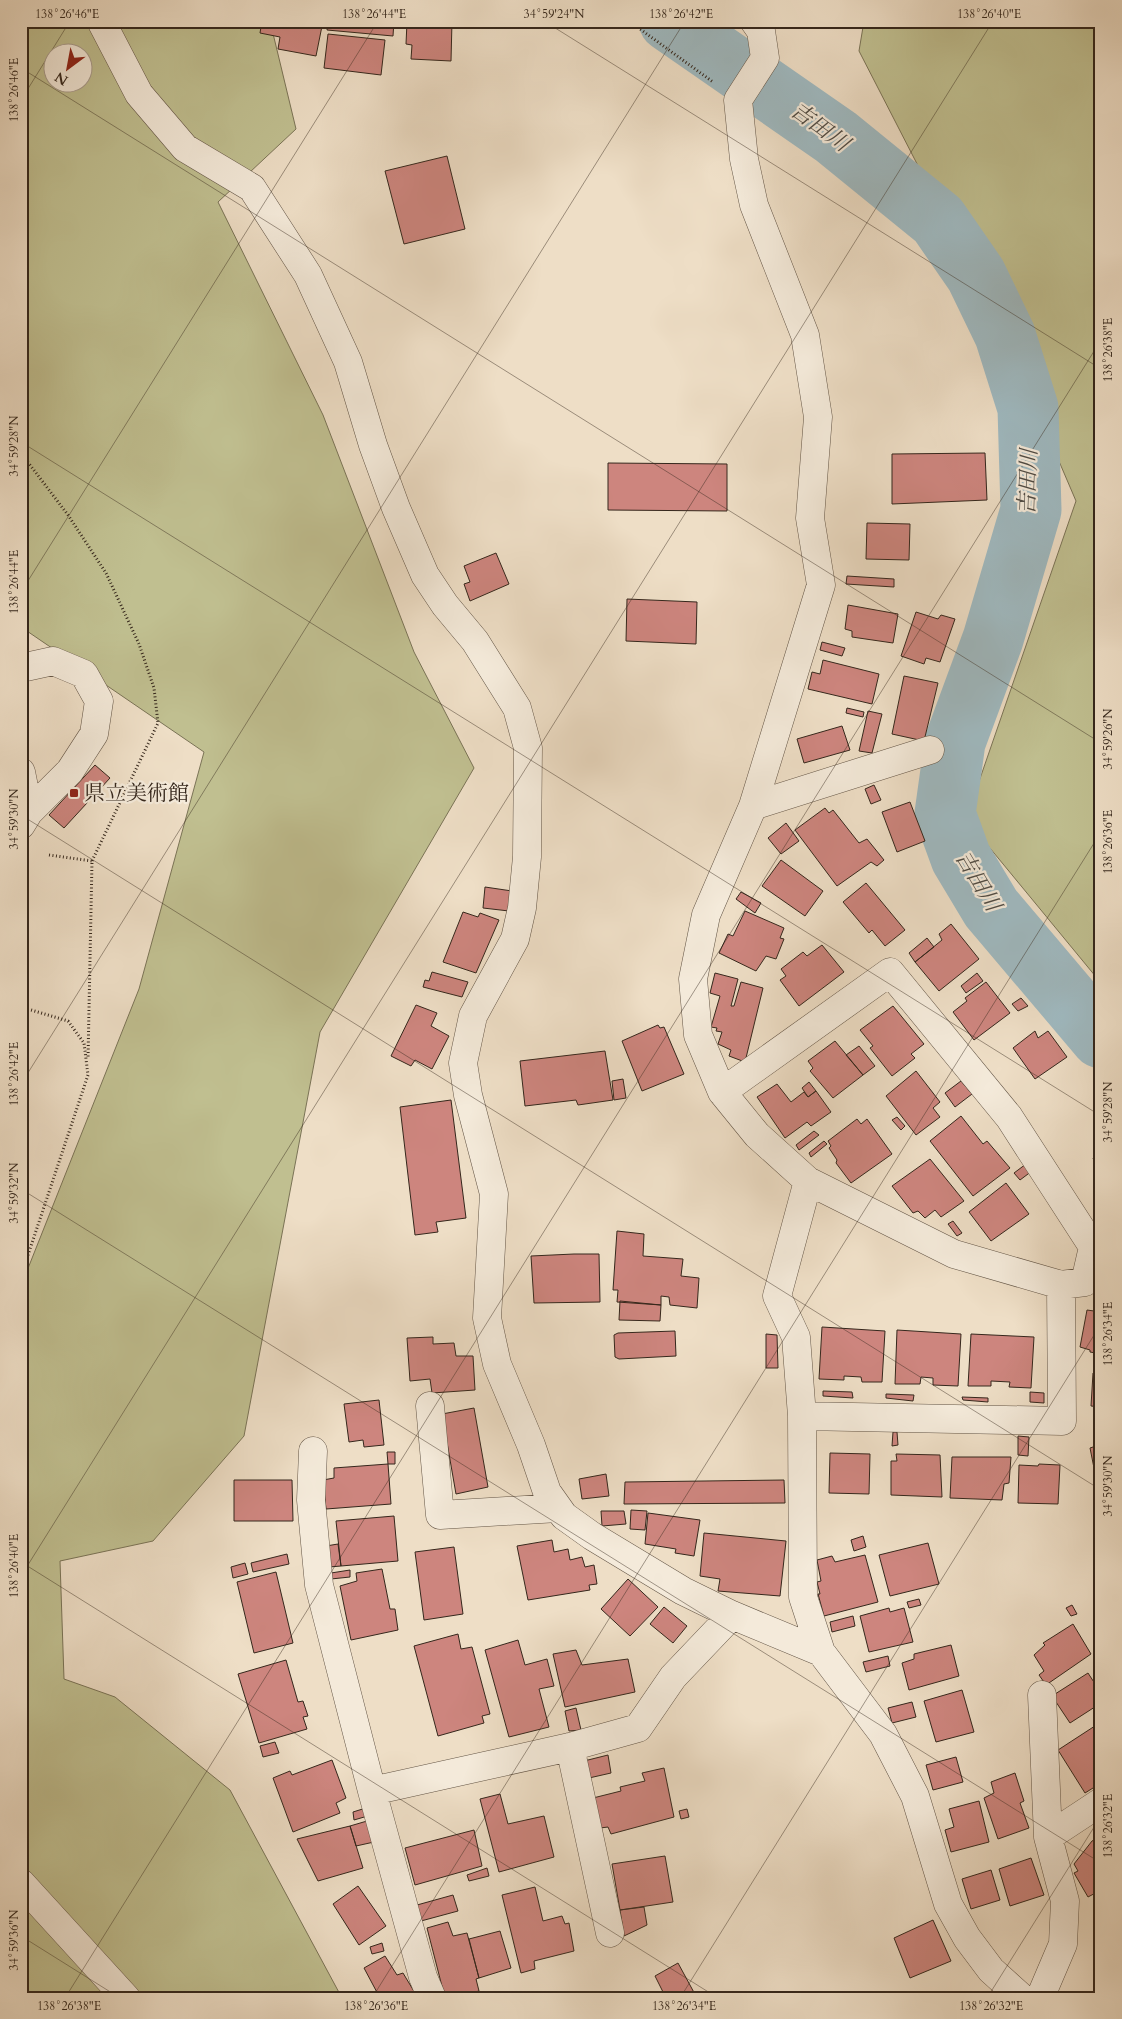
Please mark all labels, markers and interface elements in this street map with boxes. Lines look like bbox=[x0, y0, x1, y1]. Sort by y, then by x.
text: 138°26'46"E bbox=[35, 6, 99, 22]
text: 138°26'44"E bbox=[342, 6, 406, 22]
text: 34°59'24"N bbox=[524, 6, 585, 22]
text: 138°26'42"E bbox=[649, 6, 713, 22]
text: 138°26'40"E bbox=[957, 6, 1021, 22]
north arrow bbox=[42, 42, 92, 92]
text: 138°26'46"E bbox=[6, 58, 22, 122]
text: N bbox=[51, 67, 72, 90]
water label: 吉田川 bbox=[784, 95, 857, 160]
text: 138°26'38"E bbox=[1100, 318, 1116, 382]
text: 34°59'28"N bbox=[6, 415, 22, 476]
water label: 吉田川 bbox=[1012, 447, 1044, 516]
text: 138°26'44"E bbox=[6, 550, 22, 614]
text: 34°59'26"N bbox=[1100, 708, 1116, 769]
place label: 県立美術館 bbox=[84, 779, 189, 808]
marker: 県立美術館 bbox=[68, 787, 80, 799]
text: 34°59'30"N bbox=[6, 788, 22, 849]
text: 138°26'36"E bbox=[1100, 810, 1116, 874]
water label: 吉田川 bbox=[948, 845, 1009, 919]
text: 138°26'42"E bbox=[6, 1042, 22, 1106]
text: 34°59'28"N bbox=[1100, 1081, 1116, 1142]
text: 34°59'32"N bbox=[6, 1162, 22, 1223]
text: 138°26'34"E bbox=[1100, 1302, 1116, 1366]
text: 34°59'30"N bbox=[1100, 1455, 1116, 1516]
text: 138°26'40"E bbox=[6, 1534, 22, 1598]
text: 138°26'32"E bbox=[1100, 1794, 1116, 1858]
text: 34°59'36"N bbox=[6, 1909, 22, 1970]
text: 138°26'38"E bbox=[37, 1998, 101, 2014]
text: 138°26'36"E bbox=[344, 1998, 408, 2014]
text: 138°26'34"E bbox=[652, 1998, 716, 2014]
text: 138°26'32"E bbox=[959, 1998, 1023, 2014]

